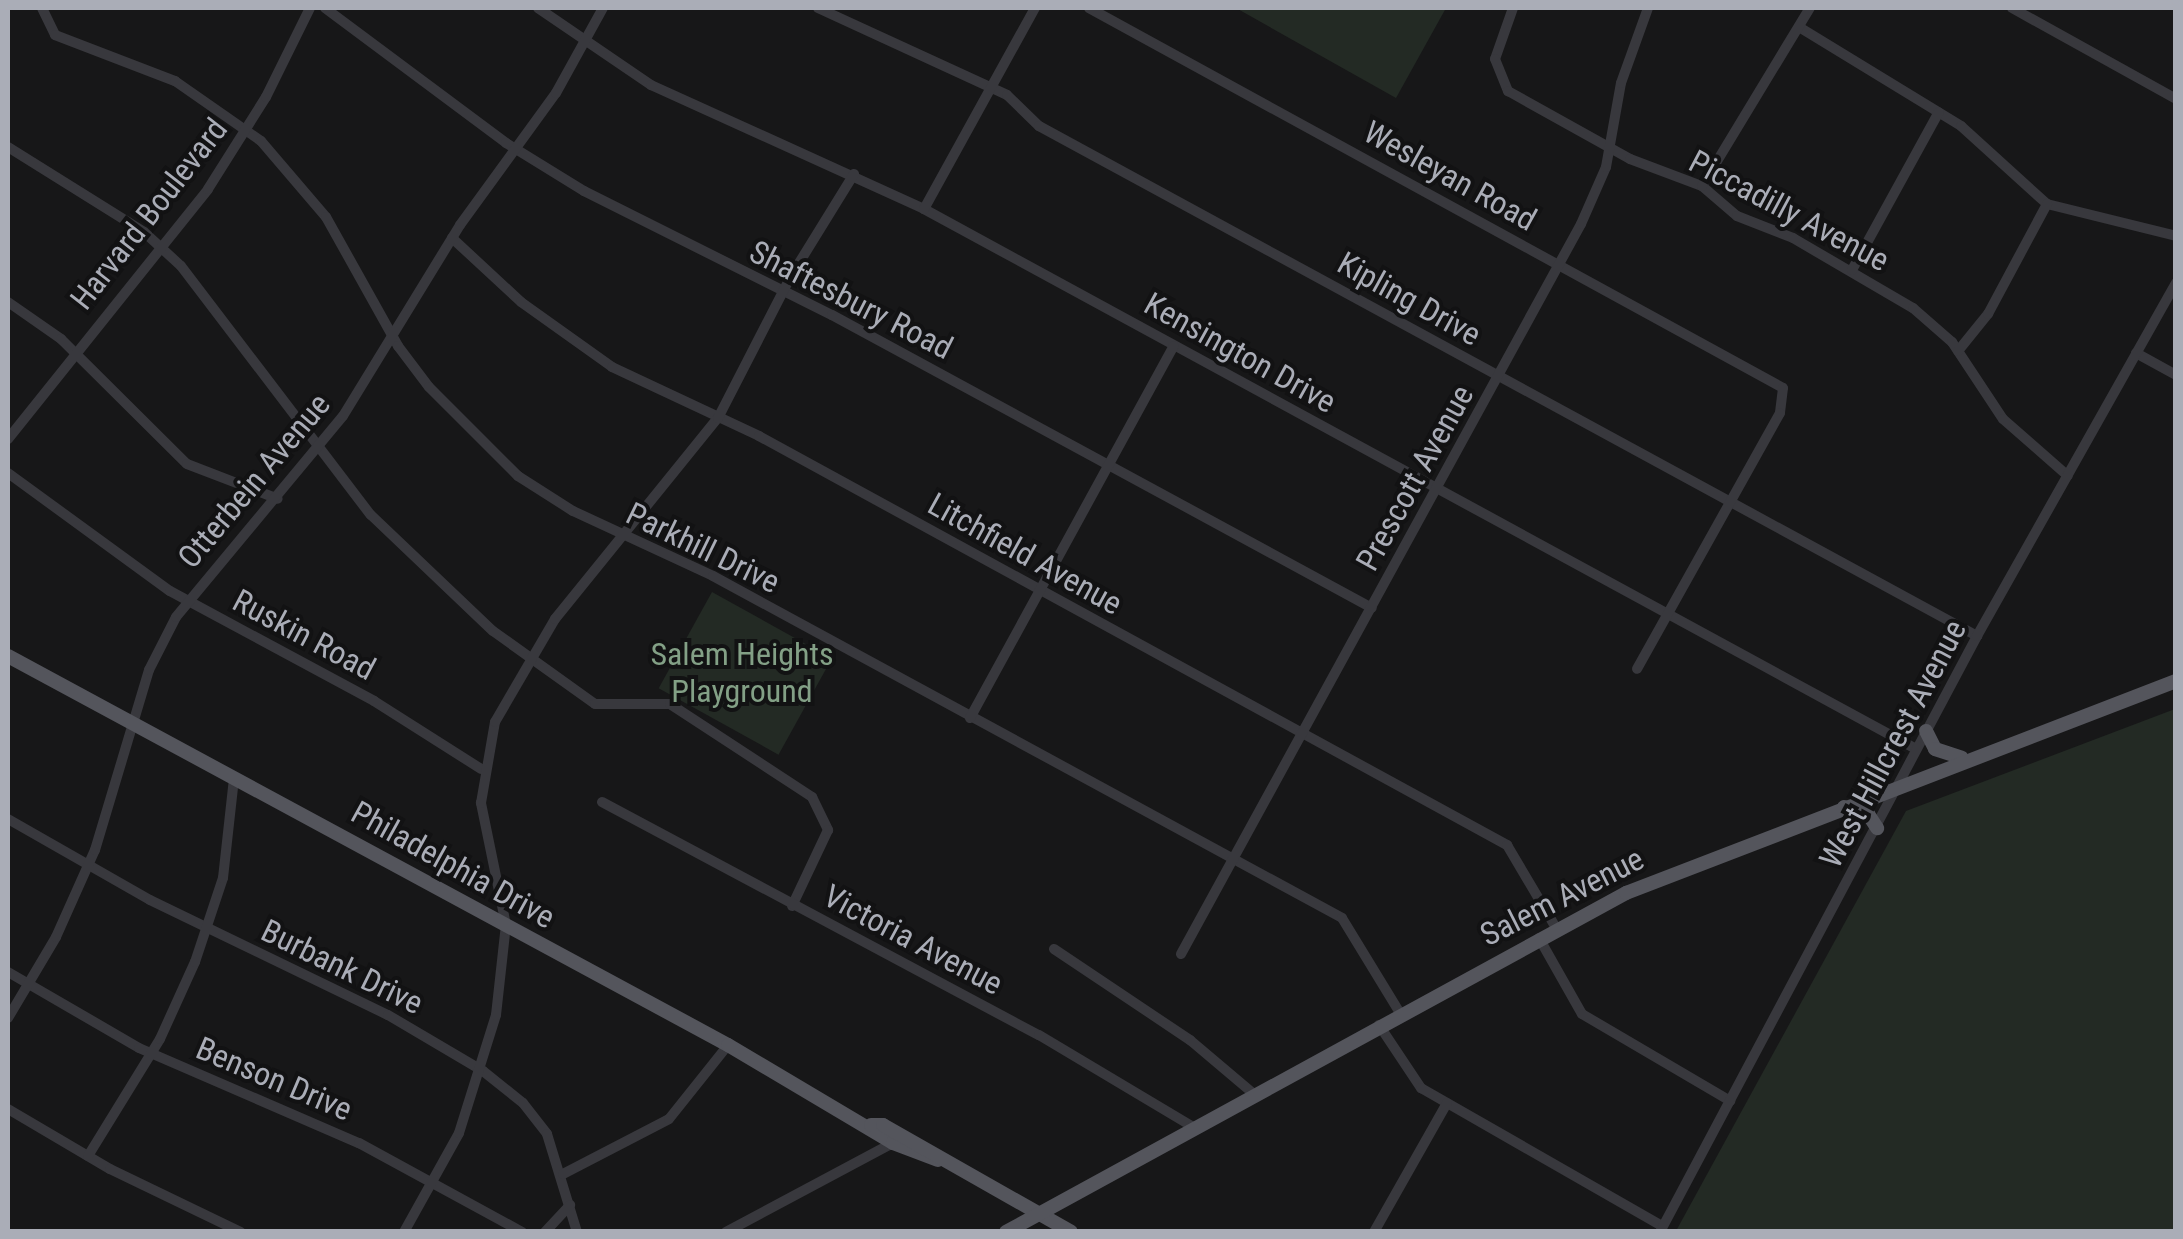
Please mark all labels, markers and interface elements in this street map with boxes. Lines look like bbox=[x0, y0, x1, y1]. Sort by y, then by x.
street label: Harvard Boulevard bbox=[62, 111, 236, 317]
street label: Wesleyan Road bbox=[1357, 113, 1543, 239]
street label: Piccadilly Avenue bbox=[1683, 142, 1895, 280]
street label: Shaftesbury Road bbox=[743, 232, 959, 368]
street label: Kipling Drive bbox=[1331, 244, 1487, 354]
street label: Kensington Drive bbox=[1138, 285, 1342, 421]
street label: Prescott Avenue bbox=[1348, 379, 1482, 577]
street label: Otterbein Avenue bbox=[170, 386, 338, 576]
street label: Litchfield Avenue bbox=[921, 485, 1129, 623]
street label: Parkhill Drive bbox=[620, 494, 786, 602]
street label: Ruskin Road bbox=[226, 581, 382, 689]
street label: West Hillcrest Avenue bbox=[1812, 614, 1974, 874]
park label: Salem Heights Playground bbox=[650, 636, 834, 711]
street label: Philadelphia Drive bbox=[345, 793, 561, 937]
street label: Salem Avenue bbox=[1474, 840, 1650, 954]
street label: Victoria Avenue bbox=[817, 877, 1009, 1003]
street label: Burbank Drive bbox=[255, 911, 429, 1023]
street label: Benson Drive bbox=[190, 1029, 358, 1129]

